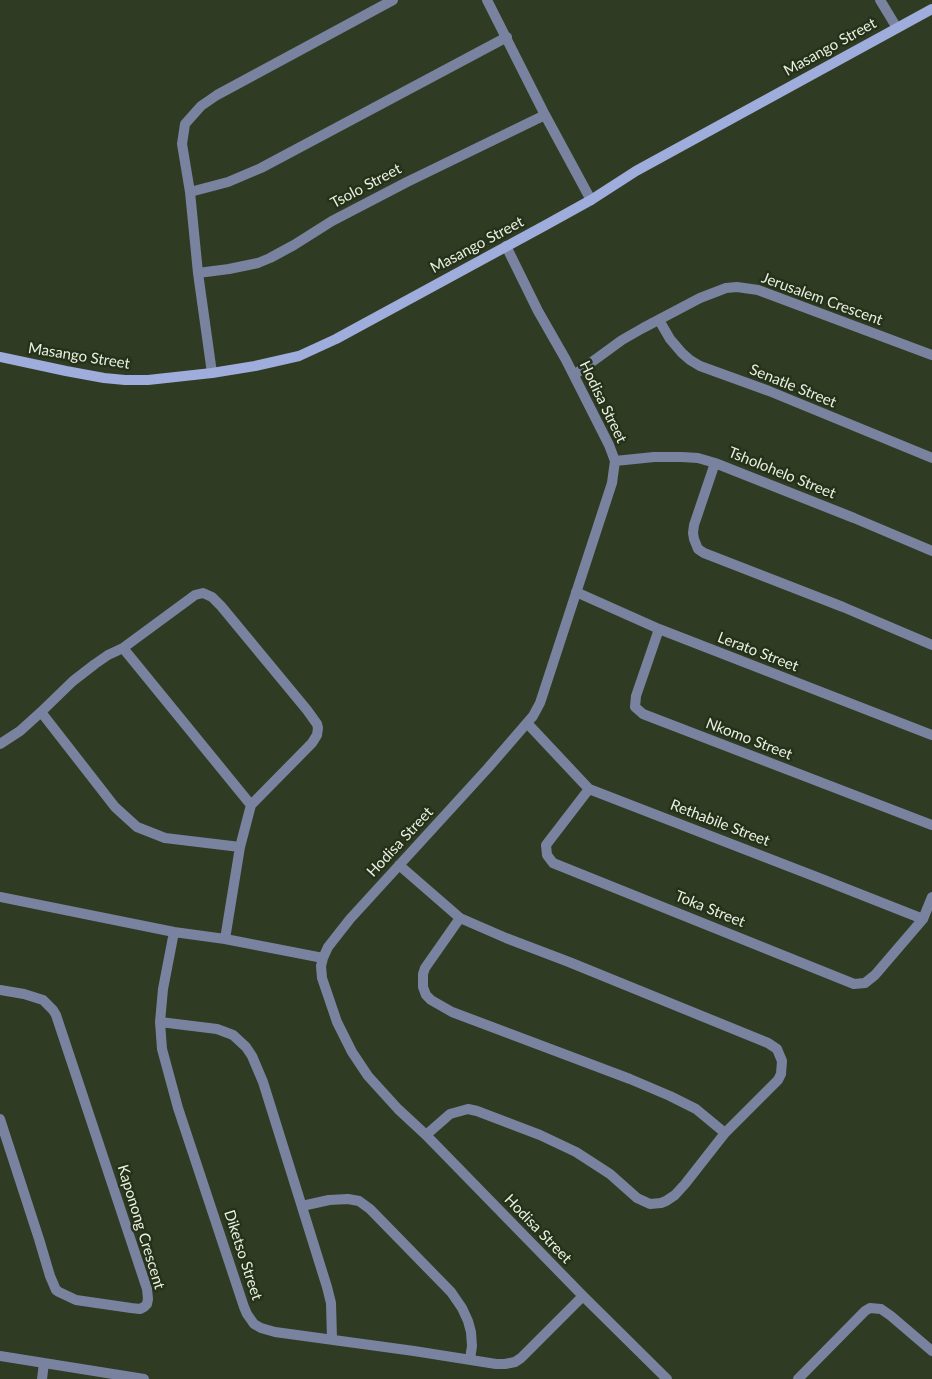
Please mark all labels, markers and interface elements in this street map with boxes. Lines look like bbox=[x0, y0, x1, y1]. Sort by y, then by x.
street label: Masango Street bbox=[781, 14, 879, 80]
street label: Tsolo Street bbox=[328, 160, 404, 212]
street label: Masango Street bbox=[427, 213, 527, 277]
street label: Jerusalem Crescent bbox=[759, 269, 885, 329]
street label: Masango Street bbox=[27, 339, 131, 373]
street label: Hodisa Street bbox=[575, 358, 631, 446]
street label: Senatle Street bbox=[747, 360, 839, 412]
street label: Tsholohelo Street bbox=[726, 443, 838, 503]
street label: Lerato Street bbox=[715, 628, 801, 676]
street label: Nkomo Street bbox=[703, 714, 795, 764]
street label: Rethabile Street bbox=[668, 796, 772, 850]
street label: Hodisa Street bbox=[363, 803, 437, 881]
street label: Toka Street bbox=[672, 887, 748, 931]
street label: Kaponong Crescent bbox=[113, 1163, 169, 1291]
street label: Hodisa Street bbox=[501, 1191, 575, 1267]
street label: Diketso Street bbox=[220, 1208, 266, 1302]

